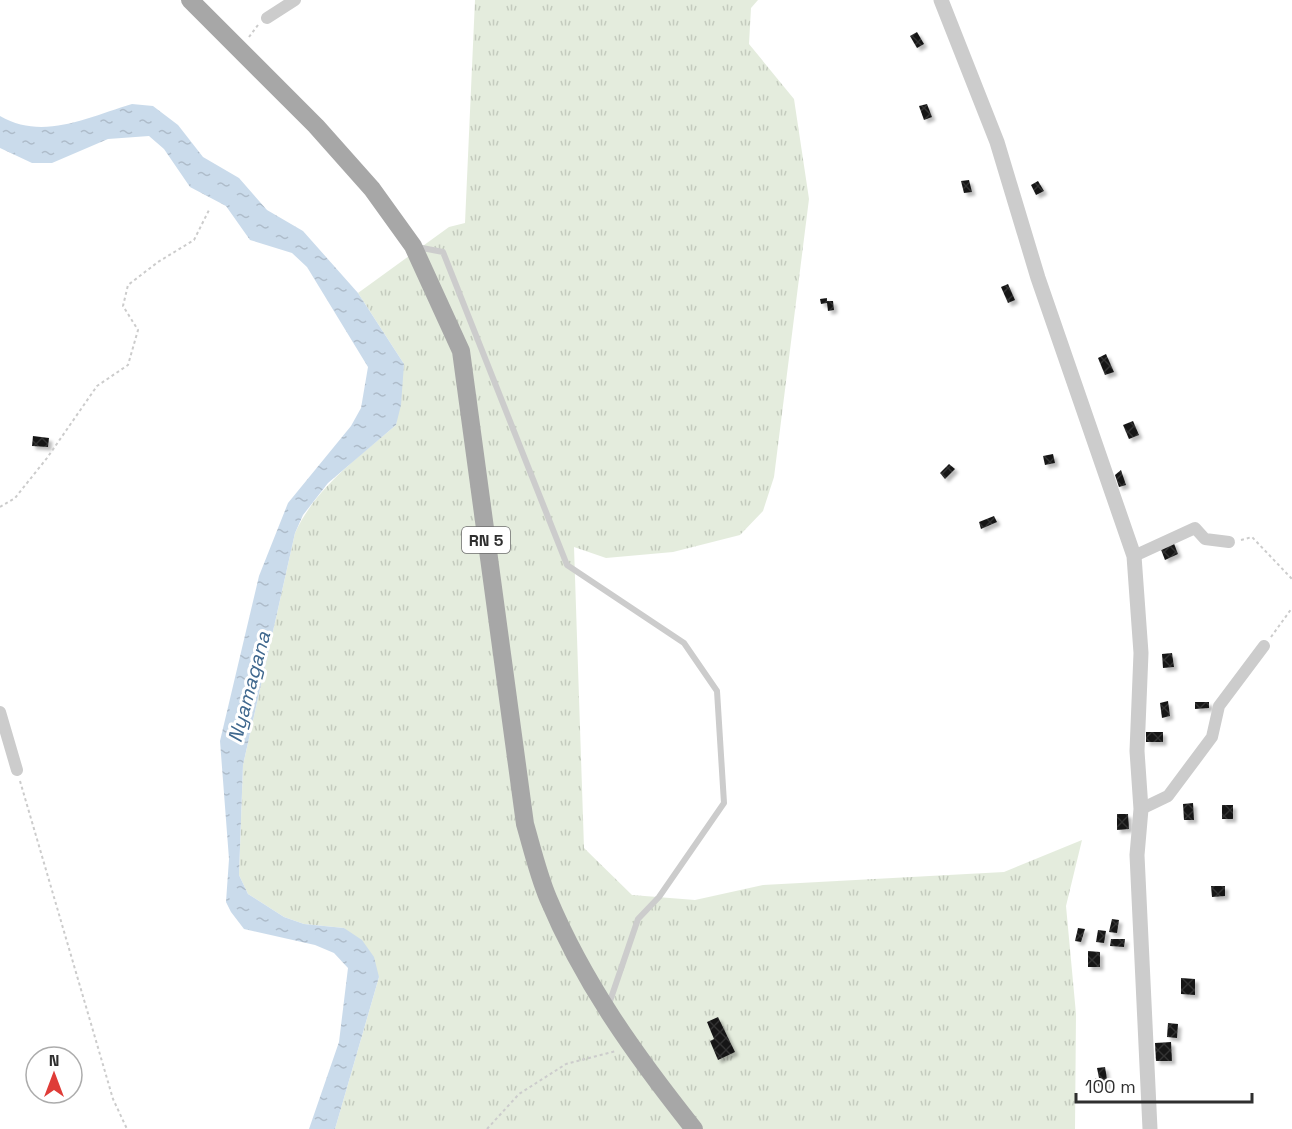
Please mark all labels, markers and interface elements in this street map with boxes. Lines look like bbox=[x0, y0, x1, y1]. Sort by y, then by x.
road number: RN 5 bbox=[462, 527, 510, 553]
water label: Nyamagana bbox=[222, 628, 276, 745]
north arrow bbox=[24, 1045, 84, 1105]
text: N bbox=[49, 1050, 59, 1071]
scale bar bbox=[1076, 1066, 1252, 1104]
text: 100 m bbox=[1085, 1075, 1136, 1098]

